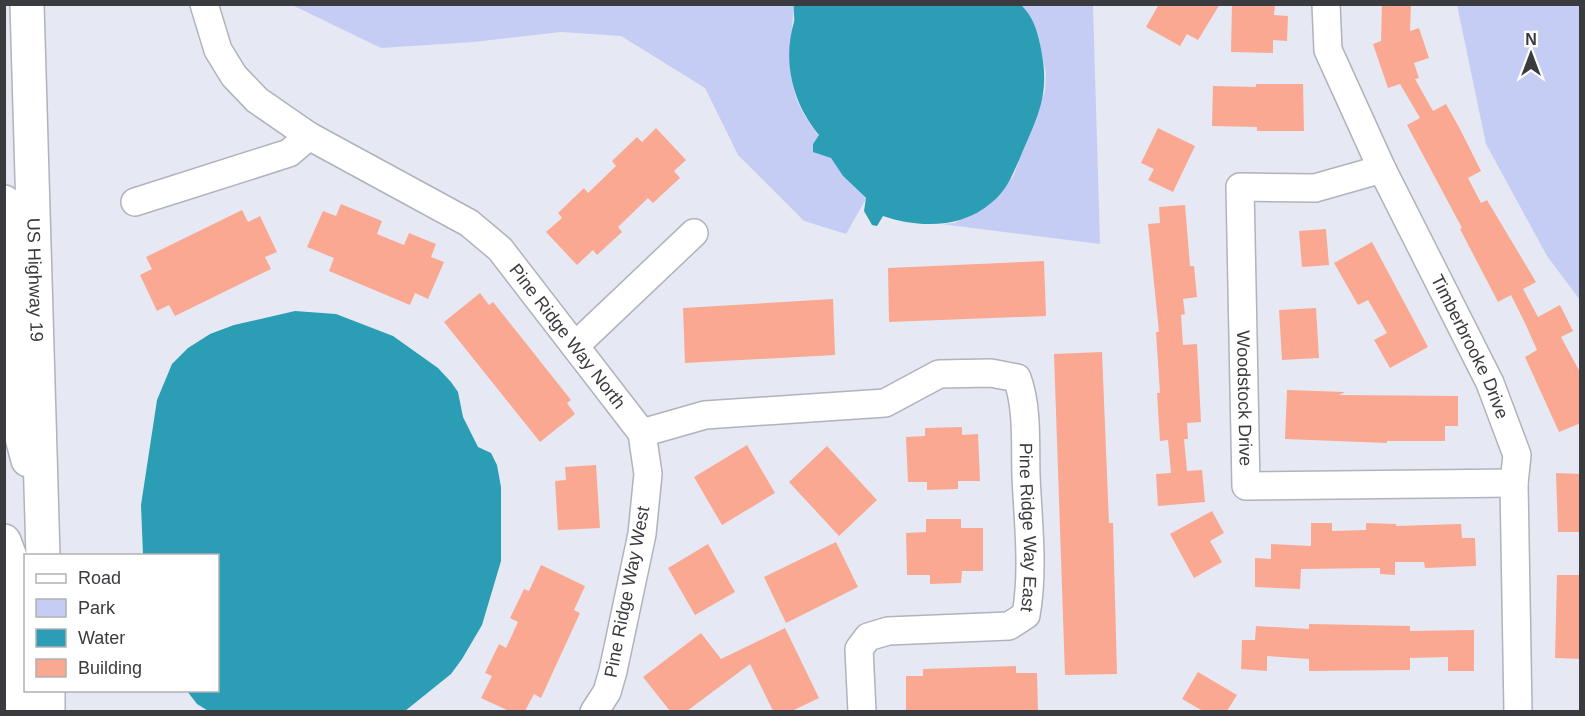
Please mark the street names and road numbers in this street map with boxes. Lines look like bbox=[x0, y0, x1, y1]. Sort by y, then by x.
street label: US Highway 19 bbox=[23, 218, 47, 342]
street label: Pine Ridge Way North bbox=[505, 260, 630, 413]
street label: Timberbrooke Drive bbox=[1427, 271, 1512, 421]
street label: Woodstock Drive bbox=[1233, 330, 1256, 466]
street label: Pine Ridge Way East bbox=[1016, 443, 1040, 613]
street label: Pine Ridge Way West bbox=[601, 505, 653, 679]

